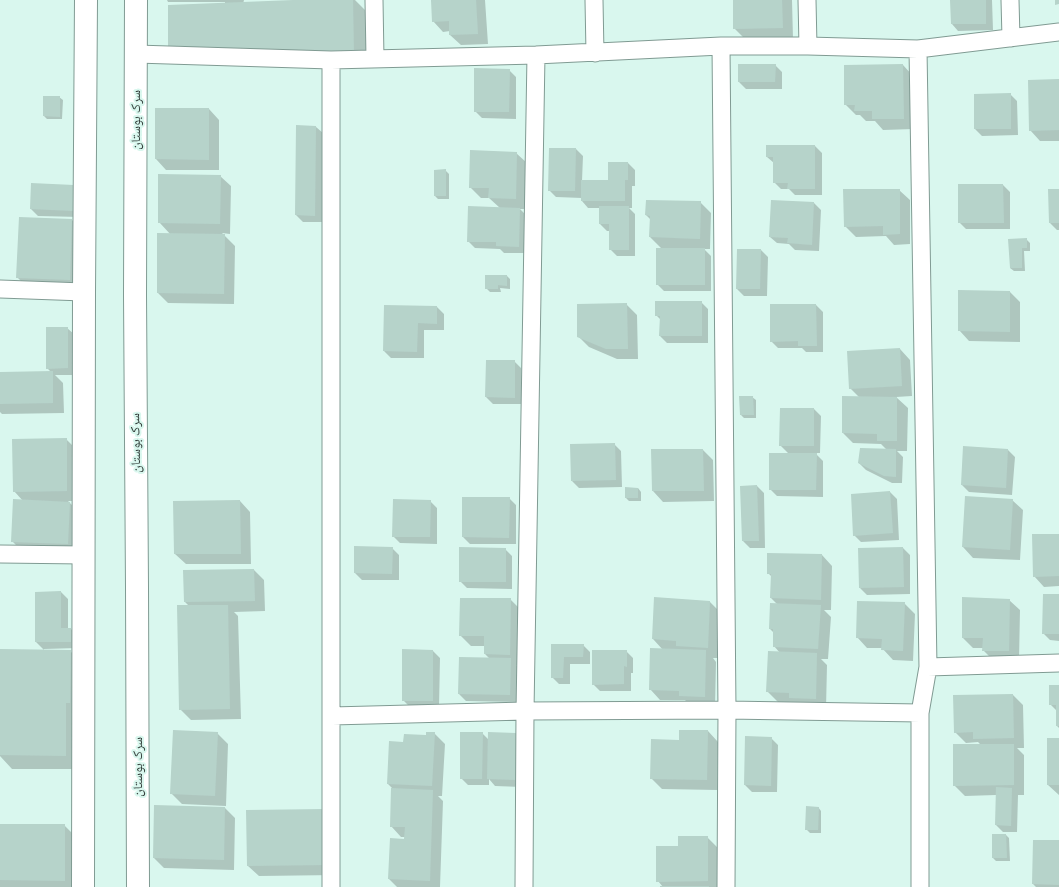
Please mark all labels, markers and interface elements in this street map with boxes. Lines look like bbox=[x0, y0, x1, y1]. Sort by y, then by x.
street label: سرک بوستان bbox=[128, 90, 144, 150]
street label: سرک بوستان bbox=[128, 413, 144, 473]
street label: سرک بوستان bbox=[130, 737, 146, 797]

